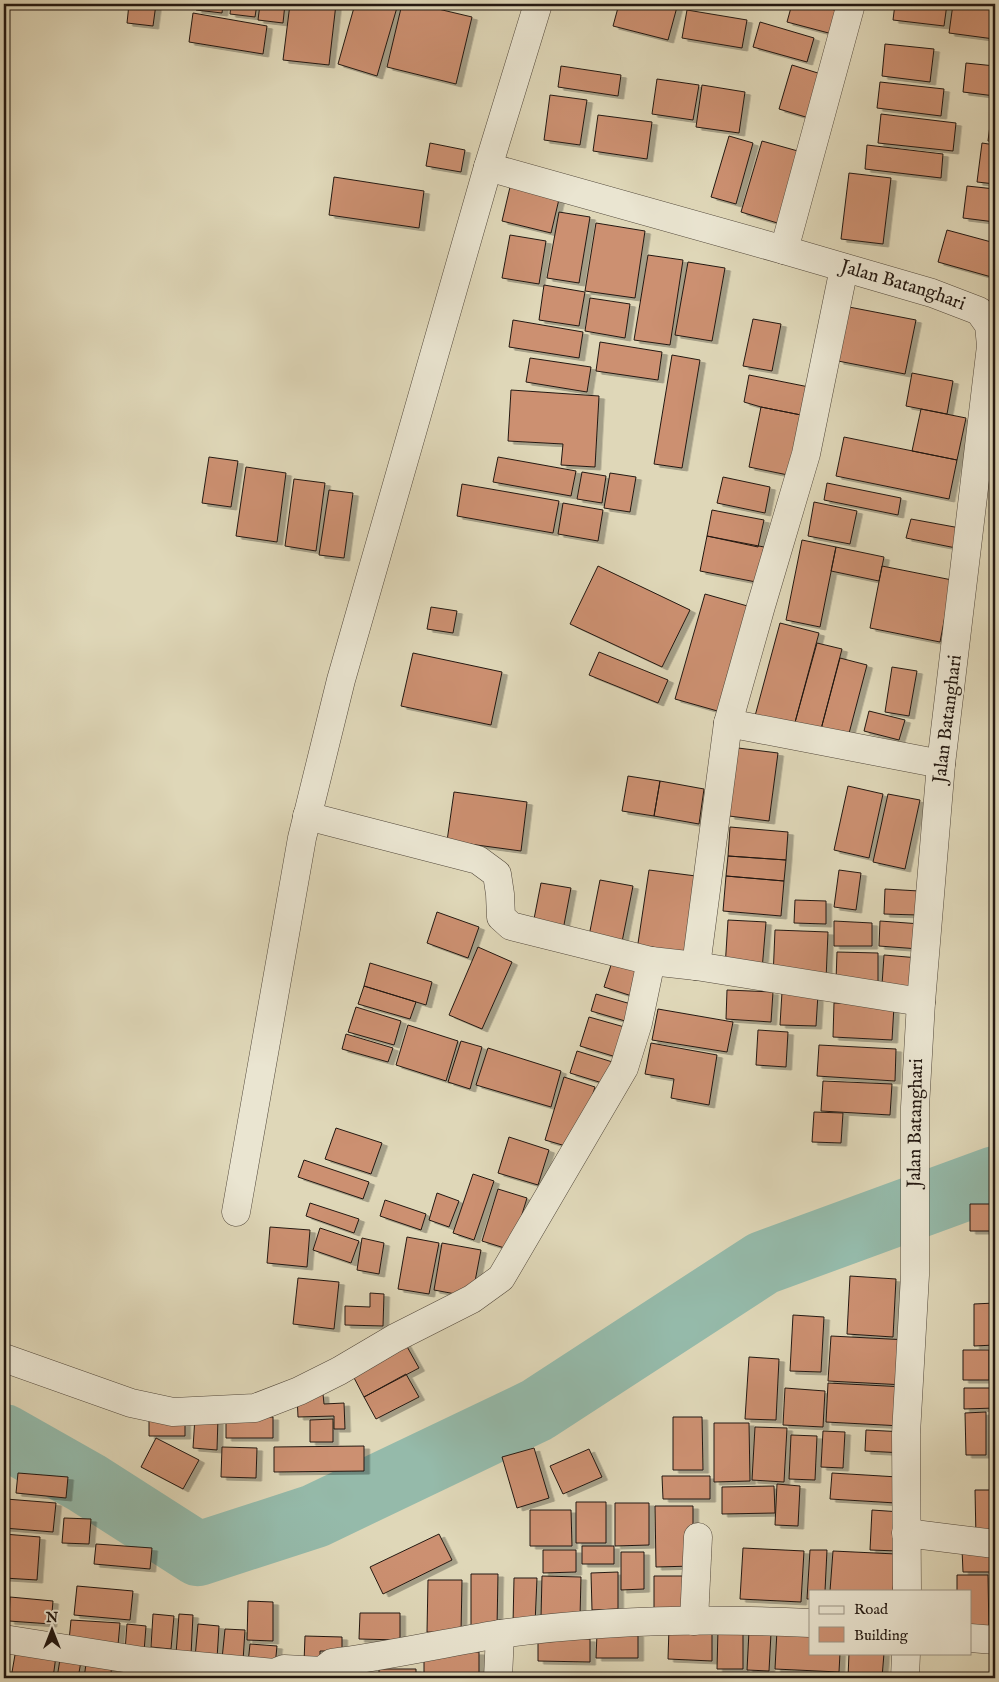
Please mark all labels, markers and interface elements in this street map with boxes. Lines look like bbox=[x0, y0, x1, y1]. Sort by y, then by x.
street label: Jalan Batanghari bbox=[836, 254, 969, 317]
street label: Jalan Batanghari bbox=[928, 653, 968, 787]
street label: Jalan Batanghari bbox=[903, 1058, 929, 1190]
legend bbox=[809, 1590, 972, 1654]
text: Road bbox=[854, 1600, 889, 1619]
north arrow bbox=[28, 1604, 78, 1654]
text: N bbox=[45, 1609, 58, 1627]
text: Building bbox=[854, 1626, 909, 1645]

